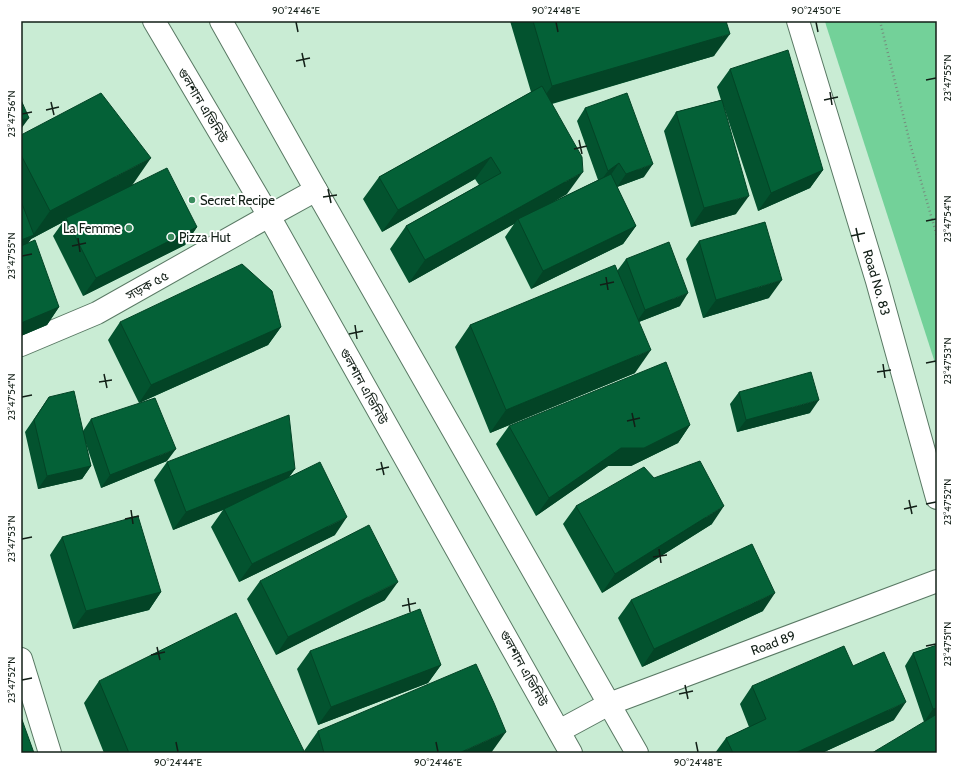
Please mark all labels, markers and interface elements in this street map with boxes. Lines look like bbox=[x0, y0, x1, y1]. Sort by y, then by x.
text: 90°24'46"E bbox=[272, 4, 321, 17]
text: 90°24'48"E bbox=[532, 4, 581, 17]
text: 90°24'50"E bbox=[791, 4, 841, 17]
text: 23°47'55"N bbox=[941, 55, 954, 101]
street label: গুলশান এভিনিউ bbox=[174, 64, 232, 146]
text: 23°47'56"N bbox=[5, 90, 18, 138]
place label: Secret Recipe bbox=[200, 192, 275, 208]
marker: Secret Recipe bbox=[187, 195, 197, 205]
text: 23°47'54"N bbox=[941, 195, 954, 243]
place label: La Femme bbox=[63, 220, 121, 236]
marker: La Femme bbox=[124, 223, 134, 233]
place label: Pizza Hut bbox=[179, 229, 231, 245]
marker: Pizza Hut bbox=[166, 232, 176, 242]
text: 23°47'55"N bbox=[5, 233, 18, 279]
street label: Road No. 83 bbox=[860, 247, 894, 317]
street label: সড়ক ৫৫ bbox=[122, 267, 171, 304]
text: 23°47'53"N bbox=[941, 338, 954, 384]
street label: গুলশান এভিনিউ bbox=[336, 345, 392, 428]
text: 23°47'54"N bbox=[5, 373, 18, 421]
text: 23°47'52"N bbox=[941, 479, 954, 525]
text: 23°47'53"N bbox=[5, 516, 18, 562]
text: 23°47'51"N bbox=[941, 622, 954, 666]
street label: গুলশান এভিনিউ bbox=[496, 627, 552, 710]
street label: Road 89 bbox=[748, 627, 798, 658]
text: 23°47'52"N bbox=[5, 657, 18, 703]
text: 90°24'44"E bbox=[154, 756, 203, 769]
text: 90°24'46"E bbox=[414, 756, 463, 769]
text: 90°24'48"E bbox=[674, 756, 723, 769]

